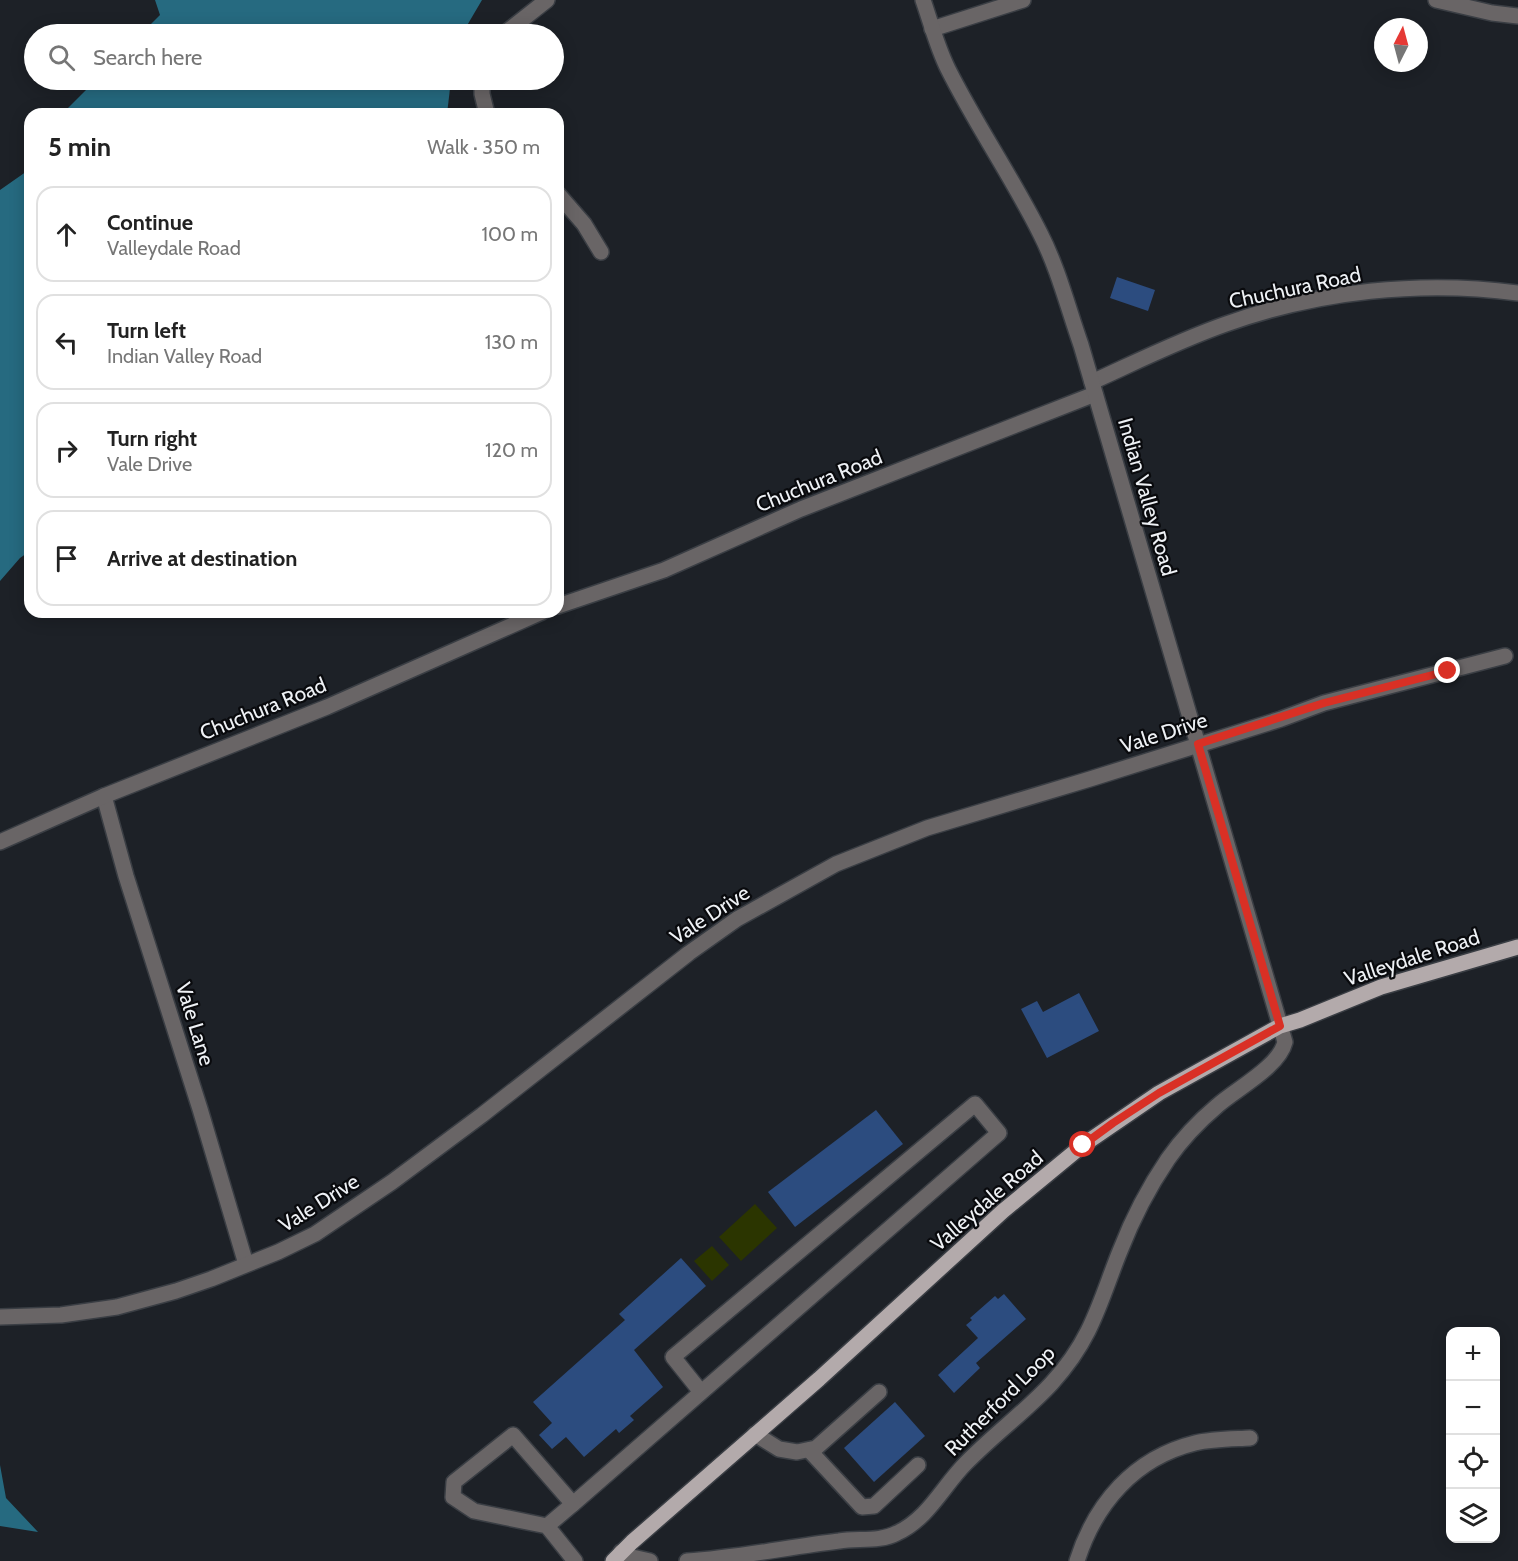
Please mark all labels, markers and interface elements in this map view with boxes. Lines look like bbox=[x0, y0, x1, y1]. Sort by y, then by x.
north arrow bbox=[1374, 18, 1428, 72]
search box bbox=[24, 24, 564, 90]
icon: search bbox=[45, 41, 78, 74]
text: Search here bbox=[93, 44, 202, 71]
text: 5 min bbox=[48, 131, 111, 163]
text: Walk · 350 m bbox=[427, 135, 540, 159]
text: Continue bbox=[107, 209, 193, 236]
icon: ahead bbox=[50, 218, 83, 251]
text: 100 m bbox=[482, 222, 538, 246]
text: Valleydale Road bbox=[107, 236, 241, 260]
street label: Chuchura Road bbox=[1227, 261, 1363, 314]
text: Turn left bbox=[107, 317, 186, 344]
icon: left bbox=[50, 326, 83, 359]
text: 130 m bbox=[485, 330, 538, 354]
text: Indian Valley Road bbox=[107, 344, 262, 368]
street label: Indian Valley Road bbox=[1113, 415, 1182, 579]
text: Turn right bbox=[107, 425, 197, 452]
icon: right bbox=[50, 434, 83, 467]
text: 120 m bbox=[485, 438, 538, 462]
street label: Chuchura Road bbox=[752, 444, 886, 517]
text: Vale Drive bbox=[107, 452, 192, 476]
icon: arrive bbox=[50, 542, 83, 575]
text: Arrive at destination bbox=[107, 545, 297, 572]
route end bbox=[1434, 657, 1460, 683]
street label: Chuchura Road bbox=[196, 672, 330, 745]
street label: Vale Drive bbox=[1117, 707, 1210, 758]
street label: Vale Drive bbox=[665, 880, 754, 949]
street label: Valleydale Road bbox=[1341, 924, 1483, 991]
street label: Vale Lane bbox=[171, 979, 220, 1069]
route start bbox=[1069, 1131, 1095, 1157]
street label: Valleydale Road bbox=[925, 1145, 1048, 1256]
street label: Vale Drive bbox=[274, 1168, 364, 1237]
map controls bbox=[1446, 1327, 1500, 1543]
button: + bbox=[1446, 1327, 1500, 1381]
street label: Rutherford Loop bbox=[939, 1340, 1060, 1461]
button: − bbox=[1446, 1381, 1500, 1435]
button: locate bbox=[1446, 1435, 1500, 1489]
button: layers bbox=[1446, 1489, 1500, 1543]

